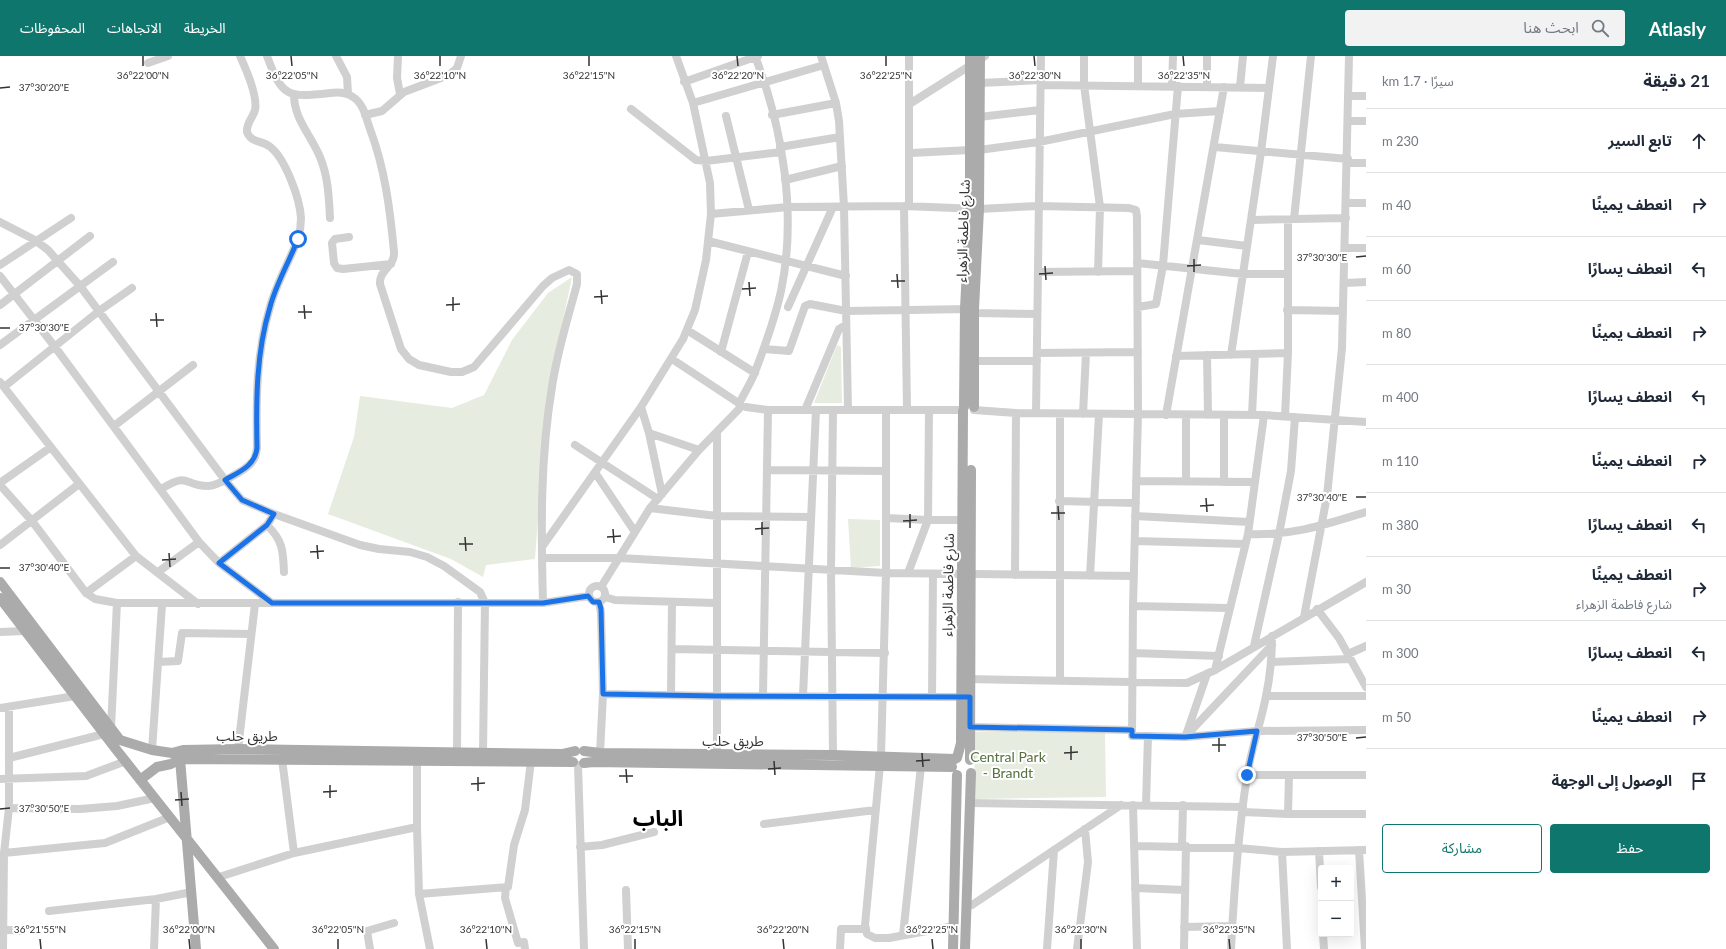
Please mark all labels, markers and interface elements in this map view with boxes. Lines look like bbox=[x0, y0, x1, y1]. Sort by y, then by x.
search box bbox=[1345, 10, 1625, 46]
icon: search bbox=[1589, 17, 1611, 39]
text: Atlasly bbox=[1649, 17, 1706, 40]
text: ابحث هنا bbox=[1523, 18, 1579, 36]
text: المحفوظات bbox=[20, 19, 85, 36]
text: الاتجاهات bbox=[107, 19, 162, 36]
text: الخريطة bbox=[184, 19, 226, 36]
text: 36°22'00"N bbox=[117, 69, 169, 81]
text: 36°22'05"N bbox=[266, 69, 318, 81]
text: 36°22'10"N bbox=[414, 69, 466, 81]
text: 36°22'15"N bbox=[563, 69, 615, 81]
text: 36°22'20"N bbox=[712, 69, 764, 81]
text: 36°22'25"N bbox=[860, 69, 912, 81]
text: 36°22'30"N bbox=[1009, 69, 1061, 81]
text: 36°22'35"N bbox=[1158, 69, 1210, 81]
text: 21 دقيقة bbox=[1643, 70, 1710, 91]
text: سيرًا · 1.7 km bbox=[1382, 73, 1454, 89]
text: 37°30'20"E bbox=[19, 81, 69, 93]
icon: ahead bbox=[1688, 130, 1710, 152]
text: تابع السير bbox=[1608, 131, 1672, 149]
text: 230 m bbox=[1382, 133, 1419, 149]
street label: شارع فاطمة الزهراء bbox=[952, 179, 976, 283]
icon: right bbox=[1688, 194, 1710, 216]
text: انعطف يمينًا bbox=[1592, 195, 1672, 213]
text: 40 m bbox=[1382, 197, 1411, 213]
route start bbox=[289, 230, 307, 248]
text: 37°30'30"E bbox=[1297, 251, 1347, 263]
icon: left bbox=[1688, 258, 1710, 280]
text: انعطف يسارًا bbox=[1588, 259, 1672, 277]
text: 60 m bbox=[1382, 261, 1411, 277]
text: 37°30'30"E bbox=[19, 321, 69, 333]
icon: right bbox=[1688, 322, 1710, 344]
text: انعطف يمينًا bbox=[1592, 323, 1672, 341]
text: 80 m bbox=[1382, 325, 1411, 341]
icon: left bbox=[1688, 386, 1710, 408]
text: انعطف يسارًا bbox=[1588, 387, 1672, 405]
text: 400 m bbox=[1382, 389, 1419, 405]
icon: right bbox=[1688, 450, 1710, 472]
text: انعطف يمينًا bbox=[1592, 451, 1672, 469]
text: 110 m bbox=[1382, 453, 1419, 469]
text: 37°30'40"E bbox=[1297, 491, 1347, 503]
icon: left bbox=[1688, 514, 1710, 536]
text: انعطف يسارًا bbox=[1588, 515, 1672, 533]
text: 380 m bbox=[1382, 517, 1419, 533]
street label: شارع فاطمة الزهراء bbox=[938, 533, 960, 637]
text: 37°30'40"E bbox=[19, 561, 69, 573]
text: انعطف يمينًا bbox=[1592, 565, 1672, 583]
icon: right bbox=[1688, 578, 1710, 600]
text: 30 m bbox=[1382, 581, 1411, 597]
text: شارع فاطمة الزهراء bbox=[1576, 596, 1672, 612]
icon: left bbox=[1688, 642, 1710, 664]
text: انعطف يسارًا bbox=[1588, 643, 1672, 661]
text: 300 m bbox=[1382, 645, 1419, 661]
icon: right bbox=[1688, 706, 1710, 728]
text: انعطف يمينًا bbox=[1592, 707, 1672, 725]
text: 50 m bbox=[1382, 709, 1411, 725]
street label: طريق حلب bbox=[216, 727, 278, 746]
text: 37°30'50"E bbox=[1297, 731, 1347, 743]
street label: طريق حلب bbox=[702, 732, 764, 751]
park label: Central Park - Brandt bbox=[970, 748, 1047, 781]
route end bbox=[1238, 766, 1256, 784]
icon: arrive bbox=[1688, 770, 1710, 792]
text: الوصول إلى الوجهة bbox=[1551, 771, 1672, 789]
text: 37°30'50"E bbox=[19, 802, 69, 814]
district label: الباب bbox=[633, 804, 683, 831]
button: مشاركة bbox=[1382, 824, 1542, 873]
button: حفظ bbox=[1550, 824, 1710, 873]
map controls bbox=[1318, 865, 1354, 937]
button: + bbox=[1318, 865, 1354, 901]
button: − bbox=[1318, 901, 1354, 937]
text: 36°21'55"N bbox=[14, 923, 66, 935]
text: 36°22'00"N bbox=[163, 923, 215, 935]
text: 36°22'05"N bbox=[312, 923, 364, 935]
text: 36°22'10"N bbox=[460, 923, 512, 935]
text: 36°22'15"N bbox=[609, 923, 661, 935]
text: 36°22'20"N bbox=[757, 923, 809, 935]
text: 36°22'25"N bbox=[906, 923, 958, 935]
text: 36°22'30"N bbox=[1055, 923, 1107, 935]
text: 36°22'35"N bbox=[1203, 923, 1255, 935]

